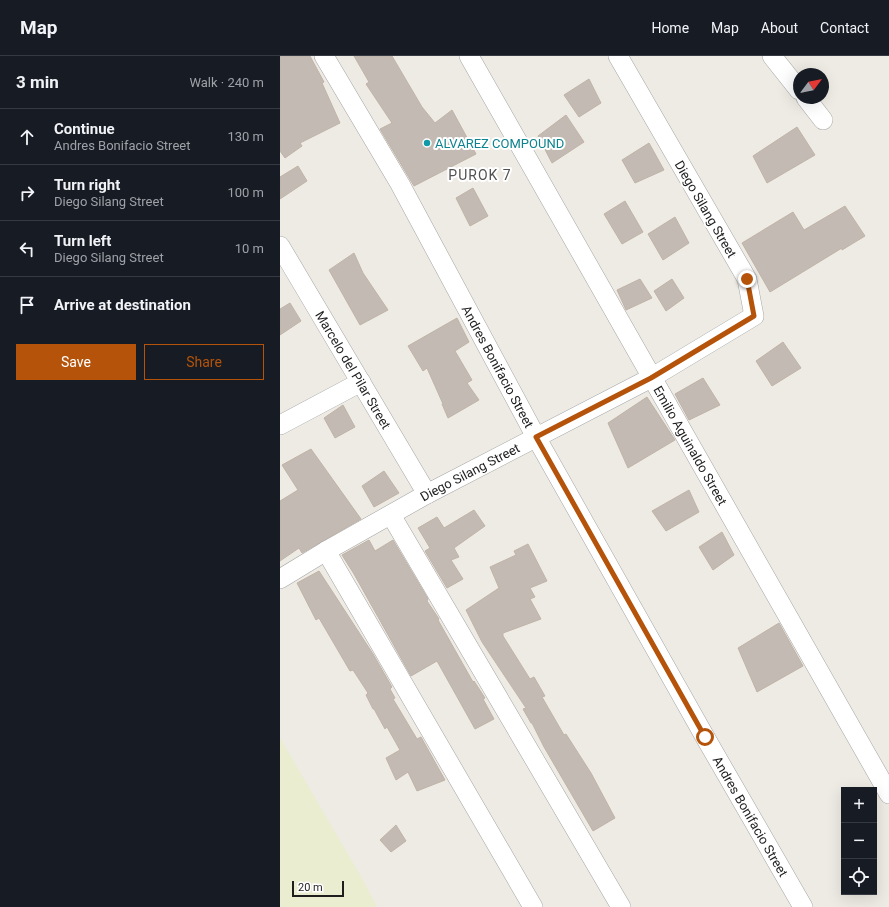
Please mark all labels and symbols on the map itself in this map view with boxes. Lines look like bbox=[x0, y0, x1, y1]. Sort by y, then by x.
north arrow bbox=[793, 68, 829, 104]
place label: ALVAREZ COMPOUND bbox=[435, 136, 564, 151]
marker: ALVAREZ COMPOUND bbox=[422, 138, 432, 148]
street label: Diego Silang Street bbox=[672, 158, 739, 260]
district label: PUROK 7 bbox=[448, 167, 512, 183]
route end bbox=[738, 270, 756, 288]
street label: Andres Bonifacio Street bbox=[459, 303, 537, 430]
street label: Marcelo del Pilar Street bbox=[312, 308, 394, 432]
street label: Emilio Aguinaldo Street bbox=[650, 383, 730, 508]
street label: Diego Silang Street bbox=[418, 440, 522, 504]
route start bbox=[696, 728, 714, 746]
street label: Andres Bonifacio Street bbox=[710, 754, 791, 880]
scale bar bbox=[292, 879, 344, 898]

